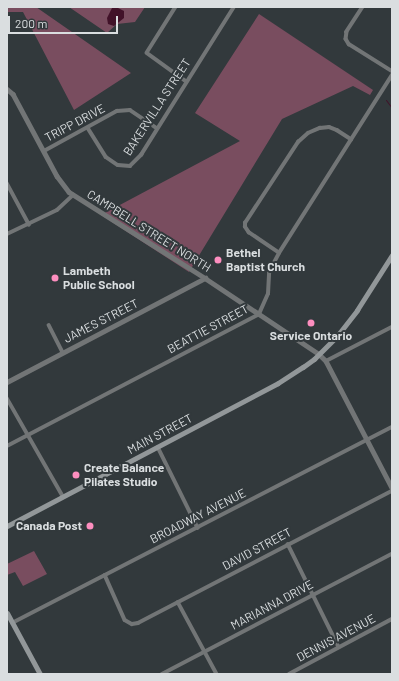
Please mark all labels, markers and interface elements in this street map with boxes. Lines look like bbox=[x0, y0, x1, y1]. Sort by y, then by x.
scale bar bbox=[10, 8, 120, 34]
text: 200 m bbox=[15, 16, 47, 30]
street label: BAKERVILLA STREET bbox=[120, 56, 194, 158]
street label: TRIPP DRIVE bbox=[43, 101, 107, 145]
street label: CAMPBELL STREET NORTH bbox=[84, 187, 214, 275]
place label: Bethel Baptist Church bbox=[226, 246, 305, 274]
marker: Bethel Baptist Church bbox=[213, 255, 223, 265]
place label: Lambeth Public School bbox=[63, 264, 135, 292]
marker: Lambeth Public School bbox=[50, 273, 60, 283]
street label: JAMES STREET bbox=[61, 296, 141, 346]
street label: BEATTIE STREET bbox=[165, 302, 251, 356]
marker: Service Ontario bbox=[306, 318, 316, 328]
place label: Service Ontario bbox=[270, 329, 352, 343]
street label: MAIN STREET bbox=[125, 411, 195, 457]
place label: Create Balance Pilates Studio bbox=[84, 461, 164, 489]
marker: Create Balance Pilates Studio bbox=[71, 470, 81, 480]
street label: BROADWAY AVENUE bbox=[148, 486, 248, 546]
place label: Canada Post bbox=[16, 519, 82, 533]
marker: Canada Post bbox=[85, 521, 95, 531]
street label: DAVID STREET bbox=[220, 525, 294, 573]
street label: MARIANNA DRIVE bbox=[228, 577, 316, 633]
street label: DENNIS AVENUE bbox=[294, 611, 378, 665]

